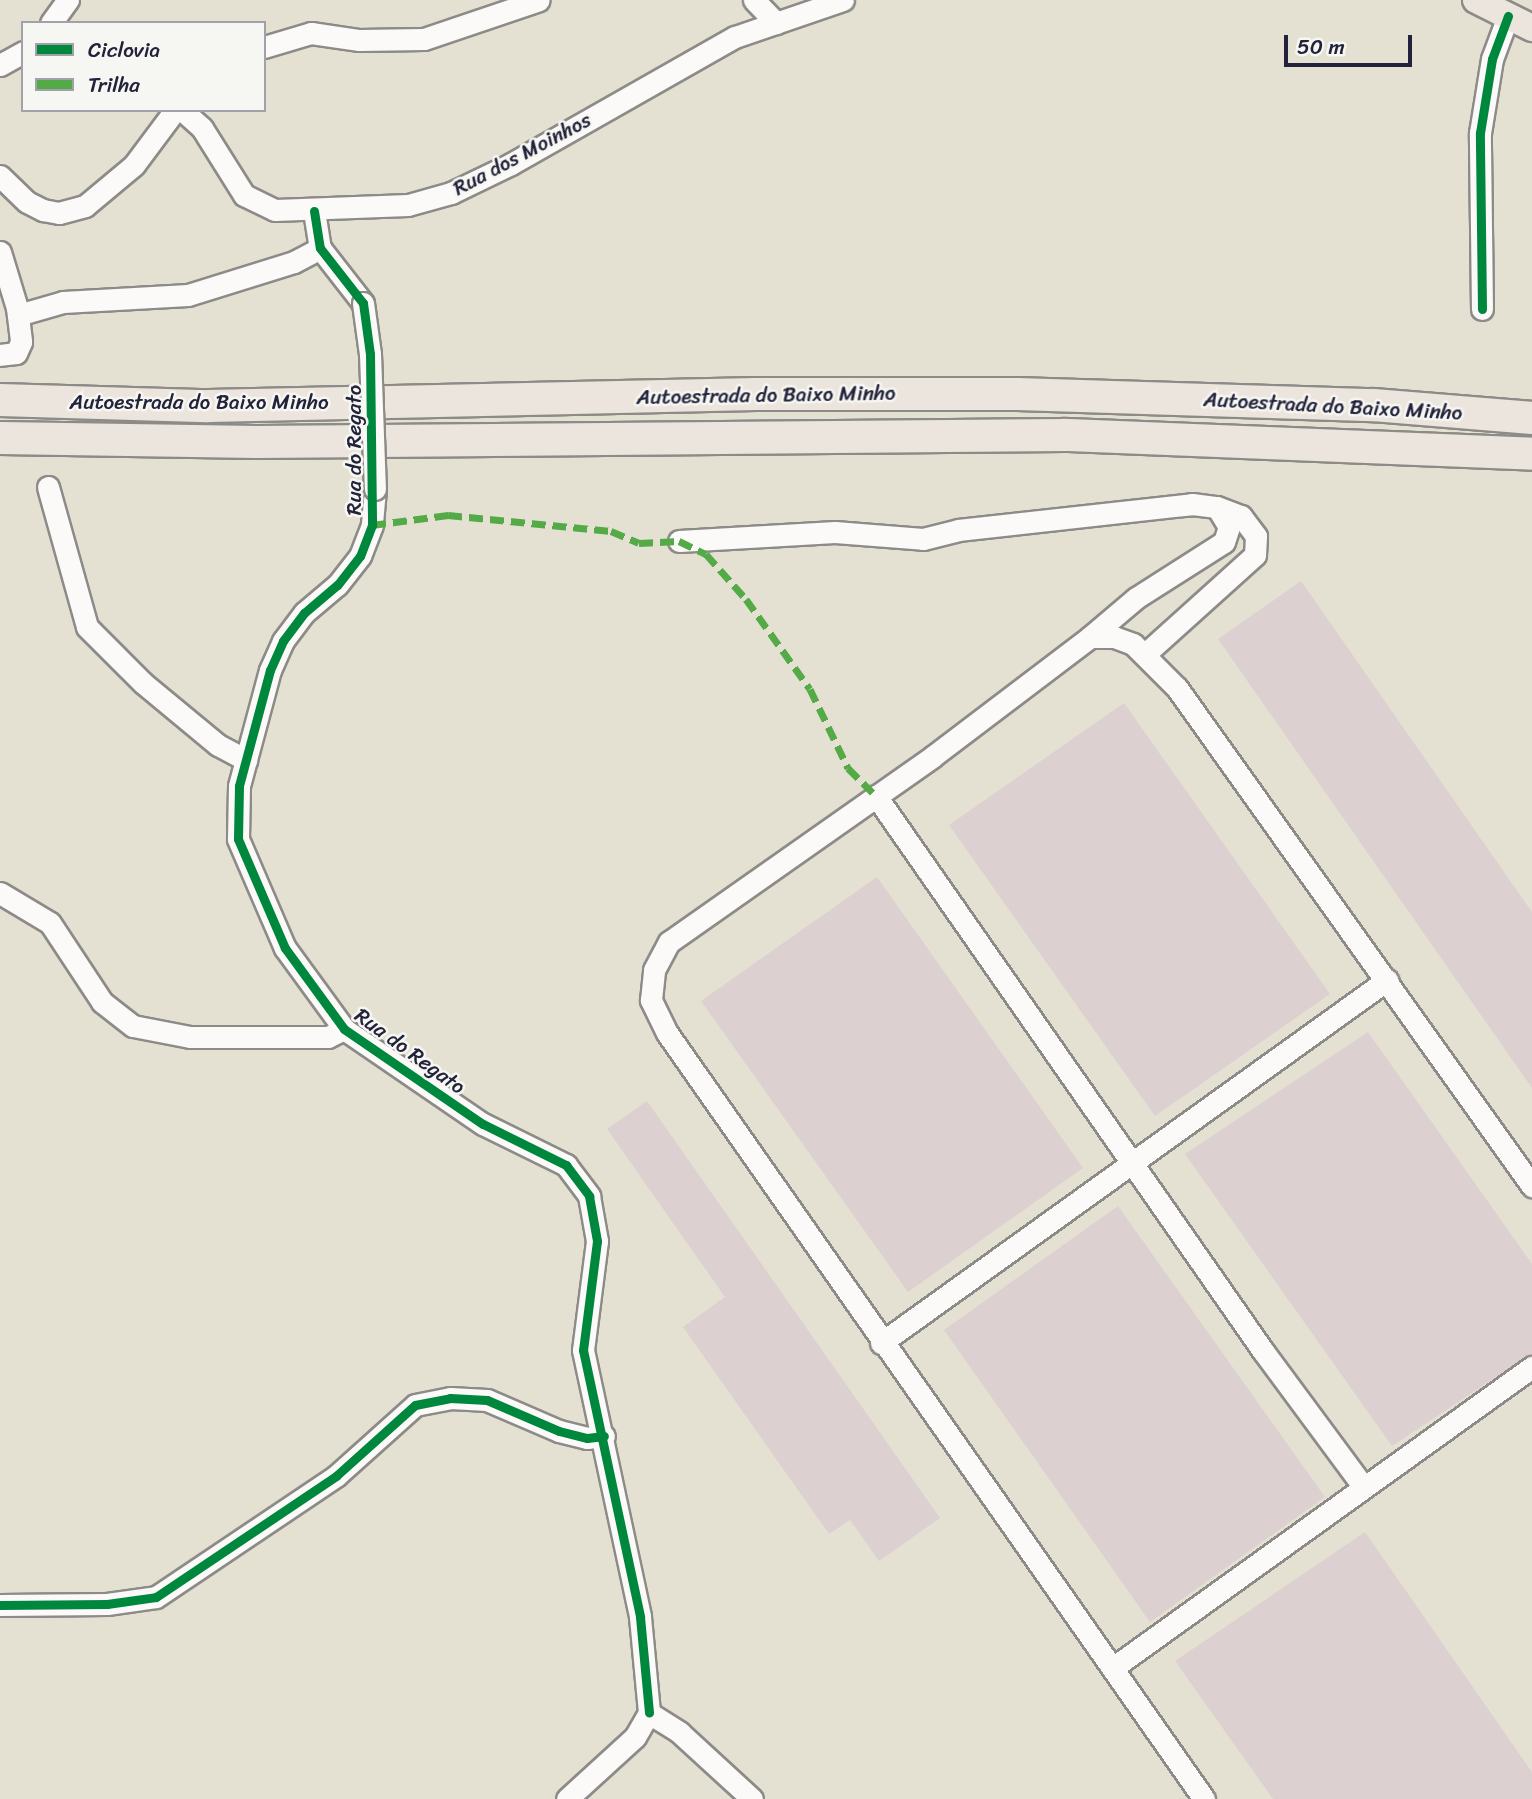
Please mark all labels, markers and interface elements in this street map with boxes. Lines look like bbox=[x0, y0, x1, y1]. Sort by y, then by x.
legend bbox=[21, 21, 266, 112]
scale bar bbox=[1287, 21, 1415, 65]
text: 50 m bbox=[1297, 28, 1345, 66]
text: Ciclovia bbox=[88, 31, 160, 69]
text: Trilha bbox=[88, 66, 140, 104]
street label: Rua dos Moinhos bbox=[449, 107, 595, 201]
street label: Autoestrada do Baixo Minho bbox=[636, 380, 896, 410]
street label: Rua do Regato bbox=[341, 384, 367, 516]
street label: Autoestrada do Baixo Minho bbox=[1203, 387, 1463, 425]
street label: Autoestrada do Baixo Minho bbox=[70, 389, 328, 415]
street label: Rua do Regato bbox=[349, 1002, 471, 1100]

